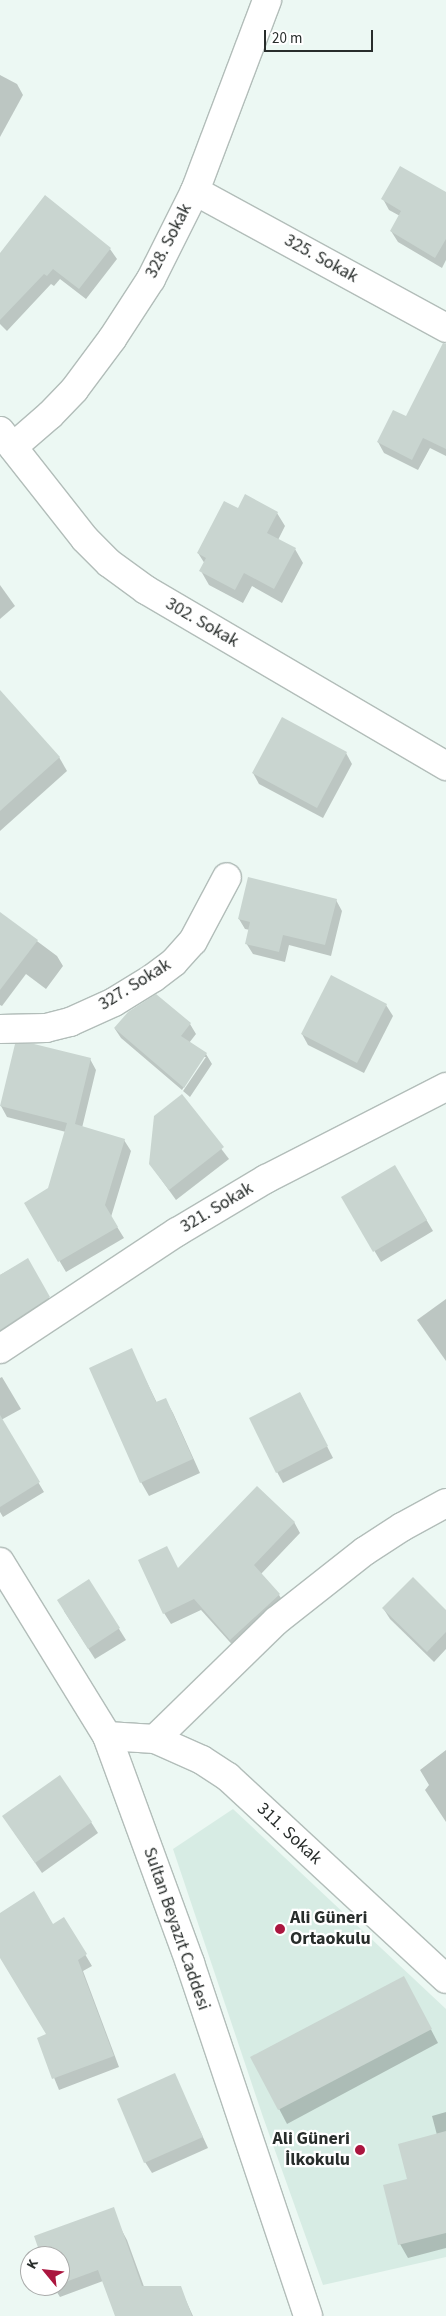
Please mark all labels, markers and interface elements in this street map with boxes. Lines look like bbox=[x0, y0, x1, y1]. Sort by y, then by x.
scale bar bbox=[266, 20, 375, 52]
text: 20 m bbox=[272, 28, 302, 49]
street label: 328. Sokak bbox=[141, 200, 197, 282]
street label: 325. Sokak bbox=[280, 230, 362, 288]
street label: 302. Sokak bbox=[162, 593, 242, 653]
street label: 327. Sokak bbox=[95, 954, 175, 1016]
street label: 321. Sokak bbox=[177, 1178, 257, 1238]
street label: 311. Sokak bbox=[252, 1798, 326, 1870]
street label: Sultan Beyazıt Caddesi bbox=[138, 1845, 214, 2013]
place label: Ali Güneri Ortaokulu bbox=[290, 1908, 371, 1950]
marker: Ali Güneri Ortaokulu bbox=[274, 1923, 286, 1935]
place label: Ali Güneri İlkokulu bbox=[273, 2129, 350, 2172]
marker: Ali Güneri İlkokulu bbox=[354, 2144, 366, 2156]
north arrow bbox=[20, 2246, 70, 2296]
text: K bbox=[22, 2256, 43, 2273]

